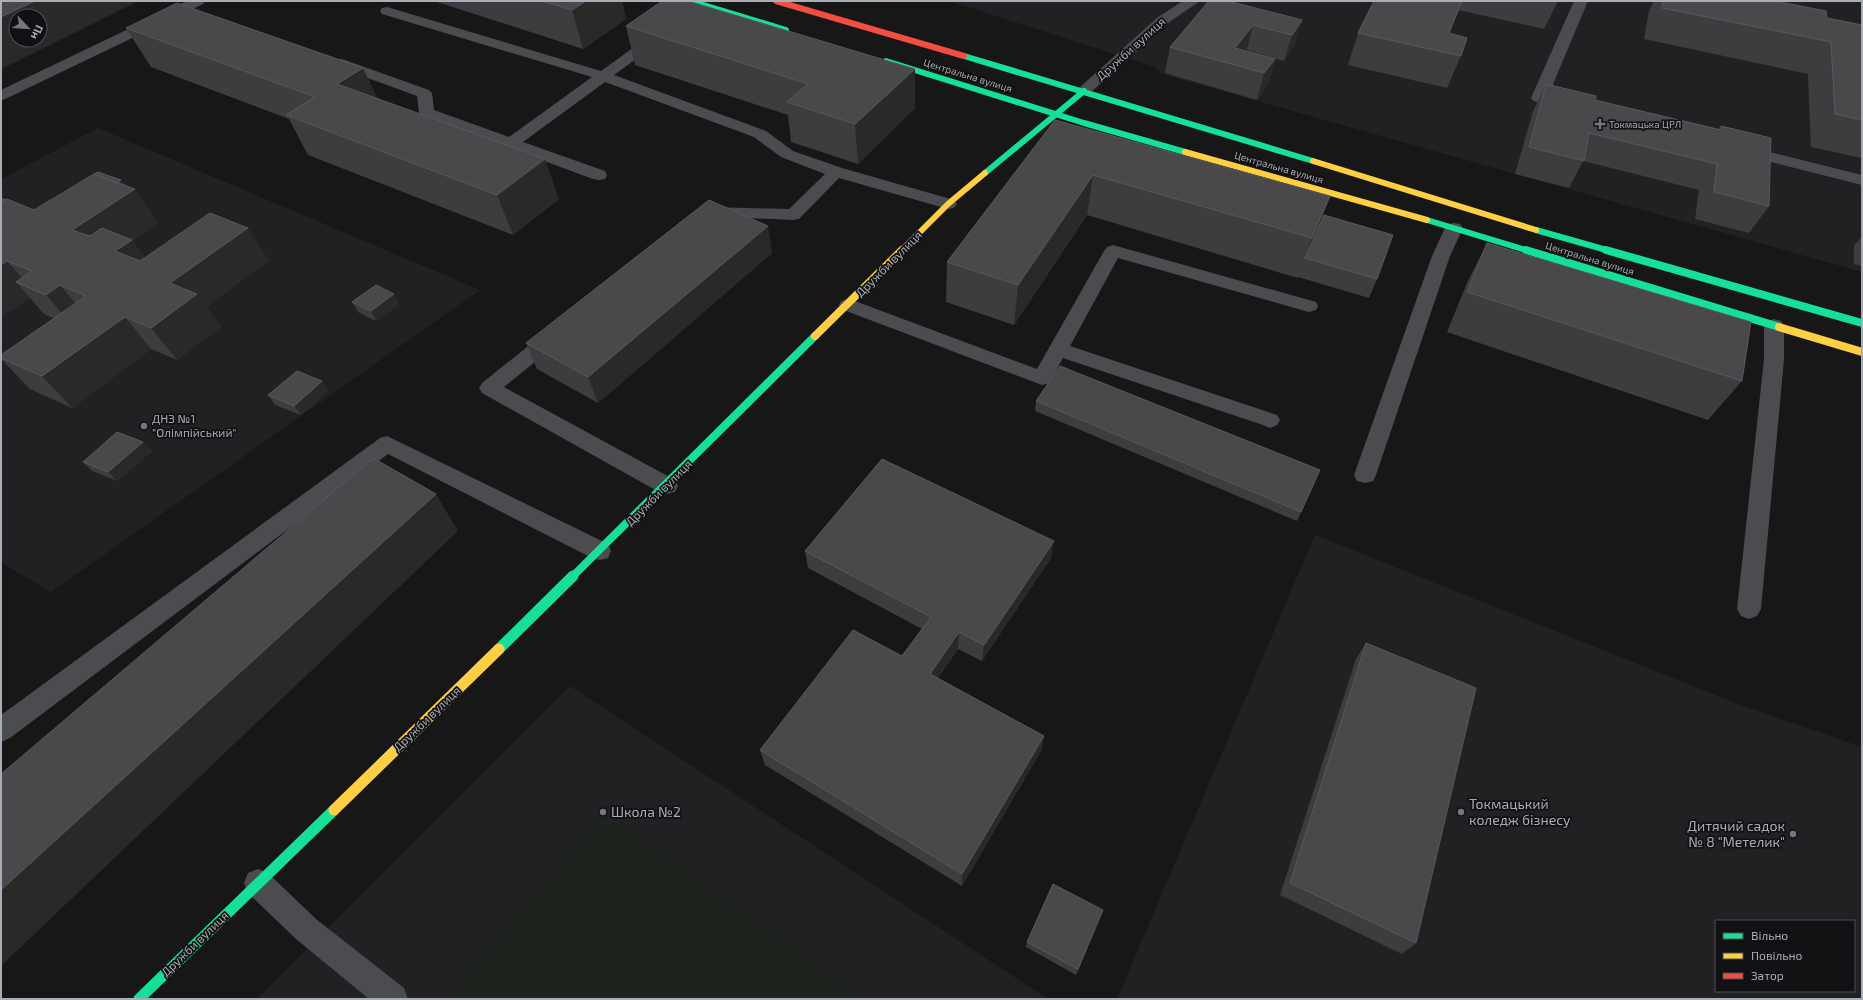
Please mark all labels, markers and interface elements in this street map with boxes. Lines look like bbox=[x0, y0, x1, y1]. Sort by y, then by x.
north arrow bbox=[8, 8, 48, 48]
street label: Дружби вулиця bbox=[1093, 14, 1168, 84]
text: Пн bbox=[29, 23, 46, 42]
street label: Центральна вулиця bbox=[922, 56, 1014, 95]
marker: Токмацька ЦРЛ bbox=[1594, 118, 1606, 130]
place label: Токмацька ЦРЛ bbox=[1609, 118, 1681, 130]
street label: Центральна вулиця bbox=[1233, 149, 1325, 186]
street label: Дружби вулиця bbox=[852, 227, 925, 300]
street label: Центральна вулиця bbox=[1544, 239, 1636, 278]
place label: ДНЗ №1 "Олімпійський" bbox=[152, 411, 237, 439]
marker: ДНЗ №1 "Олімпійський" bbox=[139, 421, 149, 431]
street label: Дружби вулиця bbox=[622, 456, 695, 529]
street label: Дружби вулиця bbox=[390, 683, 463, 754]
place label: Токмацький коледж бізнесу bbox=[1469, 795, 1571, 828]
place label: Школа №2 bbox=[611, 803, 681, 820]
marker: Школа №2 bbox=[598, 807, 608, 817]
marker: Токмацький коледж бізнесу bbox=[1456, 807, 1466, 817]
place label: Дитячий садок № 8 "Метелик" bbox=[1687, 817, 1785, 850]
marker: Дитячий садок № 8 "Метелик" bbox=[1788, 829, 1798, 839]
street label: Дружби вулиця bbox=[158, 908, 231, 979]
legend bbox=[1715, 920, 1855, 992]
text: Вільно bbox=[1751, 928, 1788, 942]
text: Повільно bbox=[1751, 948, 1802, 962]
text: Затор bbox=[1751, 968, 1784, 982]

